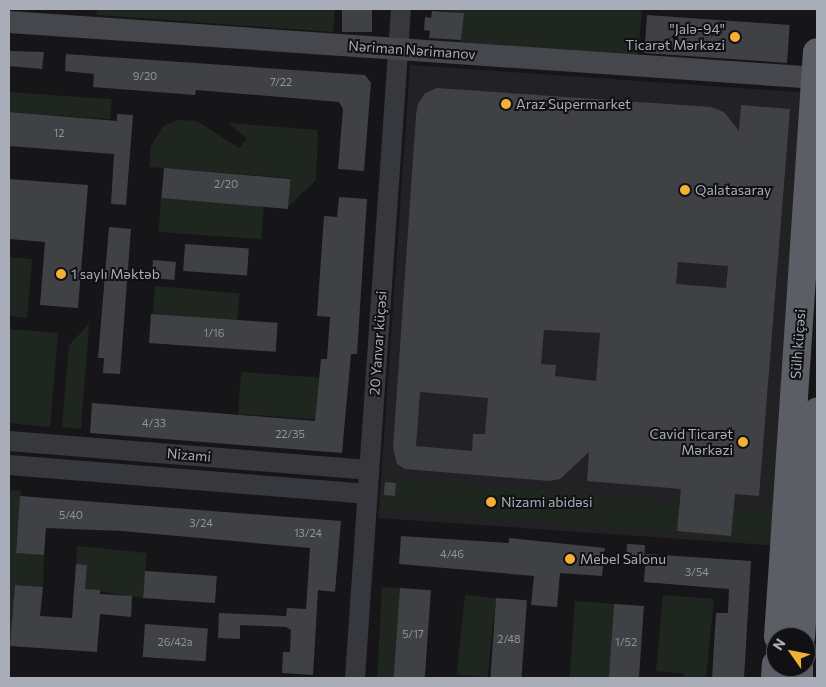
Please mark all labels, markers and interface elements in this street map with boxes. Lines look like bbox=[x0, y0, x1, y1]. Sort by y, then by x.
place label: "Jalə-94" Ticarət Mərkəzi bbox=[625, 21, 725, 54]
marker: "Jalə-94" Ticarət Mərkəzi bbox=[729, 31, 741, 43]
street label: Nəriman Nərimanov bbox=[348, 37, 476, 63]
house number: 9/20 bbox=[133, 69, 157, 83]
house number: 7/22 bbox=[270, 75, 292, 89]
place label: Araz Supermarket bbox=[516, 96, 631, 112]
marker: Araz Supermarket bbox=[500, 98, 512, 110]
house number: 12 bbox=[54, 126, 64, 140]
house number: 2/20 bbox=[214, 177, 238, 191]
place label: Qalatasaray bbox=[695, 182, 771, 198]
marker: Qalatasaray bbox=[679, 184, 691, 196]
place label: 1 saylı Məktəb bbox=[71, 266, 160, 282]
marker: 1 saylı Məktəb bbox=[55, 268, 67, 280]
street label: 20 Yanvar küçəsi bbox=[366, 290, 390, 396]
street label: Sülh küçəsi bbox=[787, 309, 809, 379]
house number: 1/16 bbox=[204, 326, 224, 340]
house number: 4/33 bbox=[142, 416, 166, 430]
place label: Cavid Ticarət Mərkəzi bbox=[649, 426, 733, 458]
house number: 22/35 bbox=[275, 427, 305, 441]
marker: Cavid Ticarət Mərkəzi bbox=[737, 436, 749, 448]
street label: Nizami bbox=[166, 445, 212, 465]
place label: Nizami abidәsi bbox=[501, 494, 593, 510]
marker: Nizami abidәsi bbox=[485, 496, 497, 508]
house number: 5/40 bbox=[59, 508, 83, 522]
house number: 3/24 bbox=[189, 516, 213, 530]
house number: 13/24 bbox=[294, 526, 322, 540]
house number: 4/46 bbox=[440, 547, 464, 561]
place label: Mebel Salonu bbox=[580, 551, 666, 567]
marker: Mebel Salonu bbox=[564, 553, 576, 565]
house number: 3/54 bbox=[685, 565, 709, 579]
house number: 5/17 bbox=[402, 627, 424, 641]
north arrow bbox=[766, 627, 816, 677]
house number: 2/48 bbox=[497, 632, 521, 646]
house number: 26/42a bbox=[158, 635, 192, 649]
house number: 1/52 bbox=[615, 635, 637, 649]
text: N bbox=[769, 635, 789, 653]

